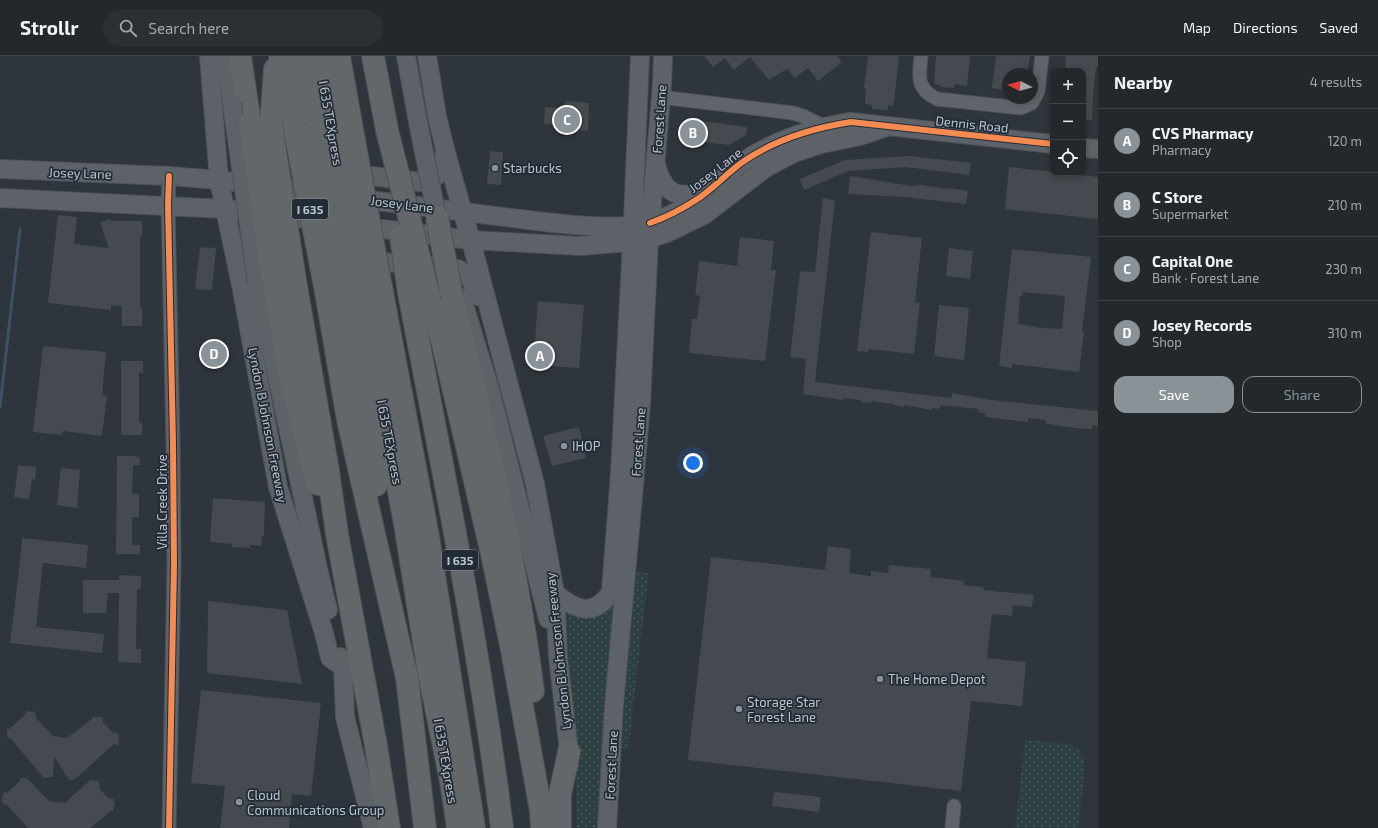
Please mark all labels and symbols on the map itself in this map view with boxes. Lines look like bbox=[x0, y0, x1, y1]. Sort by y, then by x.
north arrow bbox=[1002, 68, 1038, 104]
street label: I 635 TEXpress bbox=[316, 79, 346, 167]
street label: Forest Lane bbox=[649, 84, 669, 154]
pin: C bbox=[554, 105, 580, 135]
street label: Dennis Road bbox=[935, 112, 1009, 136]
pin: B bbox=[680, 118, 706, 148]
street label: Josey Lane bbox=[685, 144, 745, 196]
place label: Starbucks bbox=[503, 160, 562, 176]
marker: Starbucks bbox=[490, 163, 500, 173]
street label: Josey Lane bbox=[48, 164, 112, 182]
street label: Josey Lane bbox=[370, 192, 434, 216]
road number: I 635 bbox=[292, 199, 328, 219]
pin: D bbox=[201, 339, 227, 369]
pin: A bbox=[527, 341, 553, 371]
street label: Lyndon B Johnson Freeway bbox=[245, 346, 291, 504]
street label: I 635 TEXpress bbox=[374, 398, 406, 486]
street label: Forest Lane bbox=[628, 407, 648, 477]
place label: IHOP bbox=[572, 438, 601, 454]
marker: IHOP bbox=[559, 441, 569, 451]
your location bbox=[683, 453, 703, 473]
street label: Villa Creek Drive bbox=[154, 454, 170, 550]
road number: I 635 bbox=[442, 550, 478, 570]
street label: Lyndon B Johnson Freeway bbox=[542, 571, 574, 730]
place label: The Home Depot bbox=[888, 671, 986, 687]
marker: The Home Depot bbox=[875, 674, 885, 684]
place label: Storage Star Forest Lane bbox=[747, 694, 821, 725]
marker: Storage Star Forest Lane bbox=[734, 704, 744, 714]
street label: I 635 TEXpress bbox=[431, 717, 461, 805]
street label: Forest Lane bbox=[601, 730, 621, 800]
place label: Cloud Communications Group bbox=[247, 787, 384, 818]
marker: Cloud Communications Group bbox=[234, 797, 244, 807]

